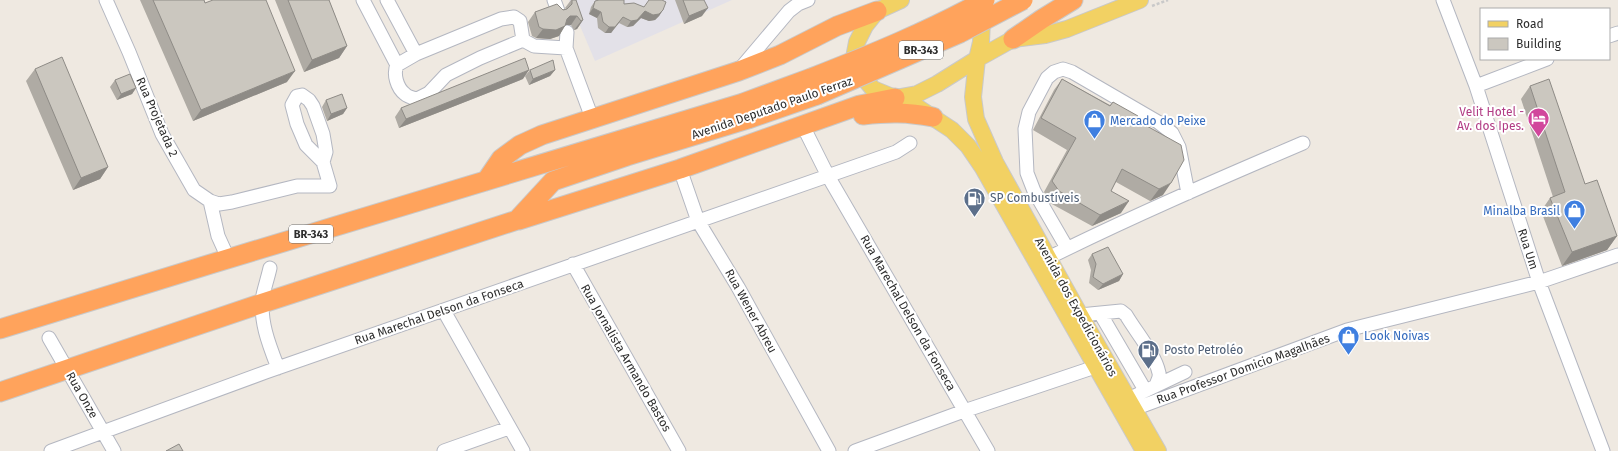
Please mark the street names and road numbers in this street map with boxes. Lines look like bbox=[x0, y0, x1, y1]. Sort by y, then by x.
road number: BR-343 bbox=[899, 41, 943, 59]
street label: Avenida Deputado Paulo Ferraz bbox=[690, 74, 854, 142]
street label: Rua Projetada 2 bbox=[133, 75, 181, 159]
road number: BR-343 bbox=[289, 225, 333, 243]
street label: Rua Um bbox=[1515, 227, 1541, 271]
street label: Rua Marechal Delson da Fonseca bbox=[857, 233, 959, 393]
street label: Avenida dos Expedicionários bbox=[1032, 235, 1120, 379]
street label: Rua Wener Abreu bbox=[722, 267, 780, 355]
street label: Rua Marechal Delson da Fonseca bbox=[353, 276, 525, 348]
street label: Rua Jornalista Armando Bastos bbox=[578, 282, 674, 435]
street label: Rua Professor Domicio Magalhães bbox=[1154, 331, 1332, 407]
street label: Rua Onze bbox=[63, 369, 101, 421]

